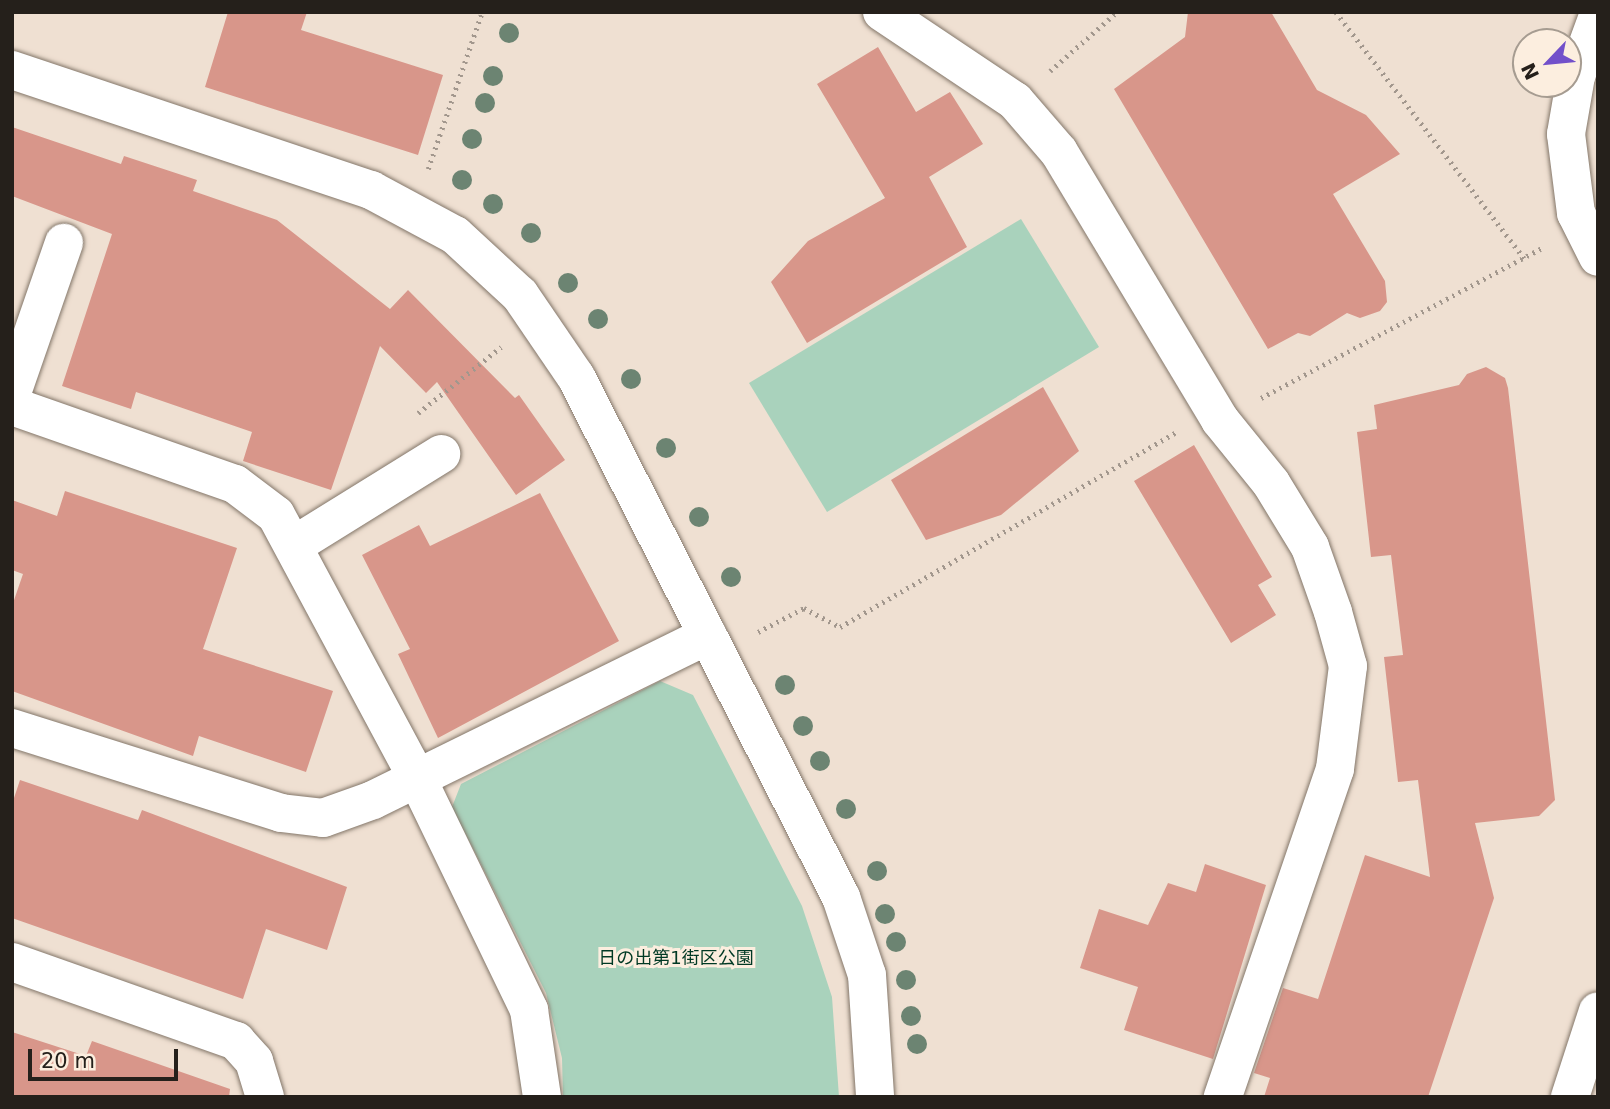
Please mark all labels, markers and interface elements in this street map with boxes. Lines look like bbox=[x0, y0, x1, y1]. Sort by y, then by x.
north arrow bbox=[1512, 28, 1582, 98]
text: N bbox=[1517, 59, 1543, 83]
park label: 日の出第1街区公園 bbox=[598, 947, 754, 969]
scale bar bbox=[32, 1036, 182, 1080]
text: 20 m bbox=[41, 1049, 95, 1073]

